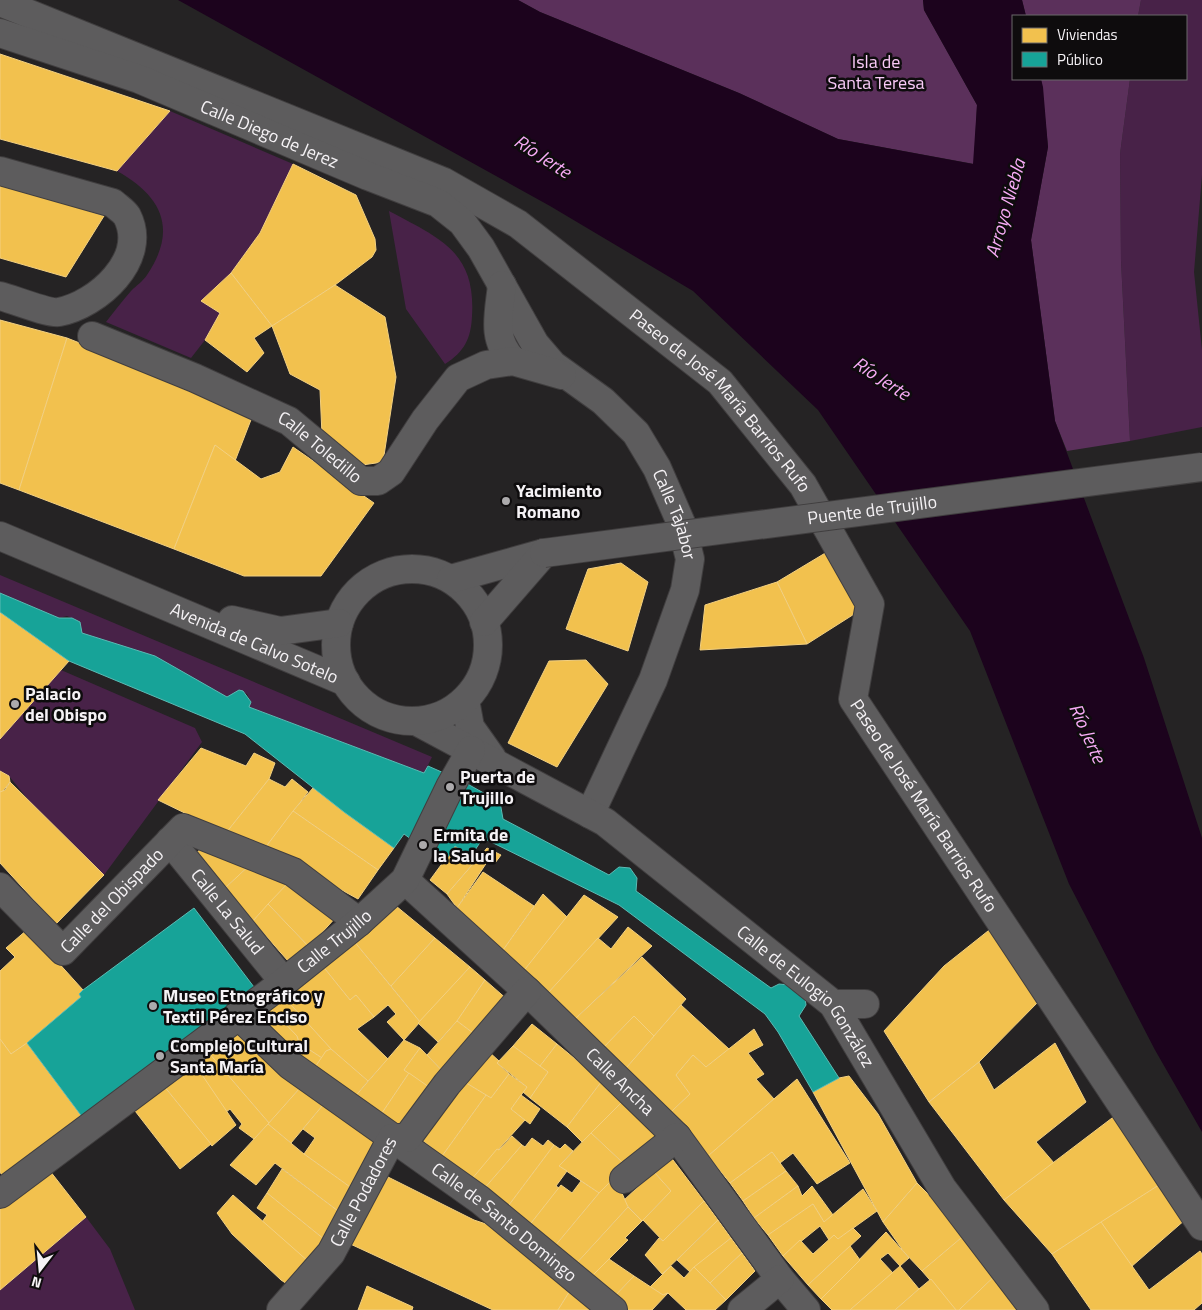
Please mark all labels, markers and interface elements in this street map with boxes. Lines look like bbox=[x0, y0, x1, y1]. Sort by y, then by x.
legend bbox=[1012, 15, 1187, 80]
text: Viviendas bbox=[1057, 23, 1118, 46]
park label: Isla de Santa Teresa bbox=[827, 48, 925, 96]
text: Público bbox=[1057, 48, 1103, 71]
street label: Calle Diego de Jerez bbox=[196, 93, 343, 175]
water label: Río Jerte bbox=[509, 126, 578, 185]
water label: Arroyo Niebla bbox=[977, 154, 1033, 260]
street label: Paseo de José María Barrios Rufo bbox=[624, 302, 818, 497]
water label: Río Jerte bbox=[848, 348, 917, 407]
street label: Calle Toledillo bbox=[274, 404, 368, 490]
street label: Calle Tajabor bbox=[646, 464, 704, 563]
place label: Yacimiento Romano bbox=[516, 477, 602, 525]
street label: Puente de Trujillo bbox=[806, 488, 939, 531]
marker: Yacimiento Romano bbox=[500, 495, 512, 507]
street label: Avenida de Calvo Sotelo bbox=[166, 595, 343, 690]
place label: Palacio del Obispo bbox=[25, 680, 107, 728]
street label: Paseo de José María Barrios Rufo bbox=[844, 693, 1005, 918]
marker: Palacio del Obispo bbox=[9, 698, 21, 710]
water label: Río Jerte bbox=[1062, 698, 1115, 768]
place label: Puerta de Trujillo bbox=[460, 763, 535, 811]
marker: Puerta de Trujillo bbox=[444, 781, 456, 793]
place label: Ermita de la Salud bbox=[433, 821, 508, 869]
marker: Ermita de la Salud bbox=[417, 839, 429, 851]
street label: Calle del Obispado bbox=[54, 841, 170, 959]
street label: Calle La Salud bbox=[184, 863, 271, 960]
street label: Calle Trujillo bbox=[291, 903, 378, 980]
street label: Calle de Eulogio González bbox=[731, 918, 882, 1072]
place label: Museo Etnográfico y Textil Pérez Enciso bbox=[163, 982, 323, 1030]
marker: Museo Etnográfico y Textil Pérez Enciso bbox=[147, 1000, 159, 1012]
place label: Complejo Cultural Santa María bbox=[170, 1032, 308, 1080]
street label: Calle Ancha bbox=[580, 1041, 661, 1121]
marker: Complejo Cultural Santa María bbox=[154, 1050, 166, 1062]
street label: Calle Podadores bbox=[323, 1132, 403, 1252]
street label: Calle de Santo Domingo bbox=[426, 1156, 583, 1288]
north arrow bbox=[15, 1245, 65, 1295]
text: N bbox=[29, 1272, 44, 1294]

